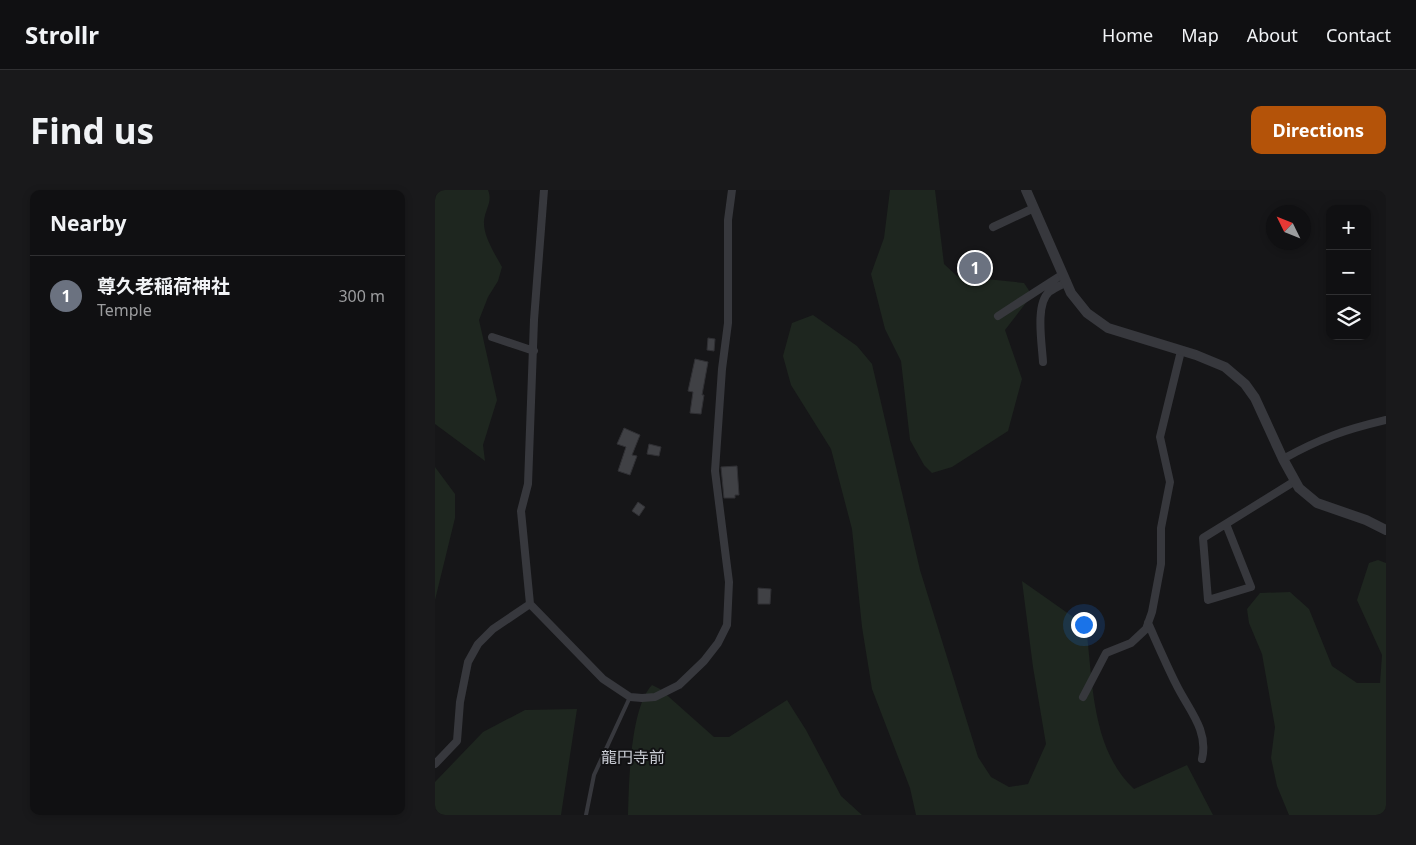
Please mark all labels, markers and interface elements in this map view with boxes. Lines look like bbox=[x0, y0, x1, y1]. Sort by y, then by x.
text: Strollr bbox=[25, 18, 99, 51]
text: Home bbox=[1102, 23, 1153, 47]
text: Map bbox=[1181, 23, 1219, 47]
text: About bbox=[1247, 23, 1298, 47]
text: Contact bbox=[1326, 23, 1391, 47]
button: Directions bbox=[1251, 106, 1386, 154]
text: Find us bbox=[30, 107, 154, 154]
north arrow bbox=[1266, 205, 1311, 250]
map controls bbox=[1326, 205, 1371, 340]
button: + bbox=[1326, 205, 1371, 250]
text: Nearby bbox=[50, 209, 126, 237]
pin: 1 bbox=[959, 249, 991, 287]
button: − bbox=[1326, 250, 1371, 295]
text: 尊久老稲荷神社 bbox=[97, 273, 230, 299]
text: 1 bbox=[61, 285, 71, 307]
text: 300 m bbox=[338, 285, 385, 307]
button: layers bbox=[1326, 295, 1371, 340]
text: Temple bbox=[97, 299, 152, 321]
your location bbox=[1071, 612, 1097, 638]
district label: 龍円寺前 bbox=[601, 746, 665, 768]

